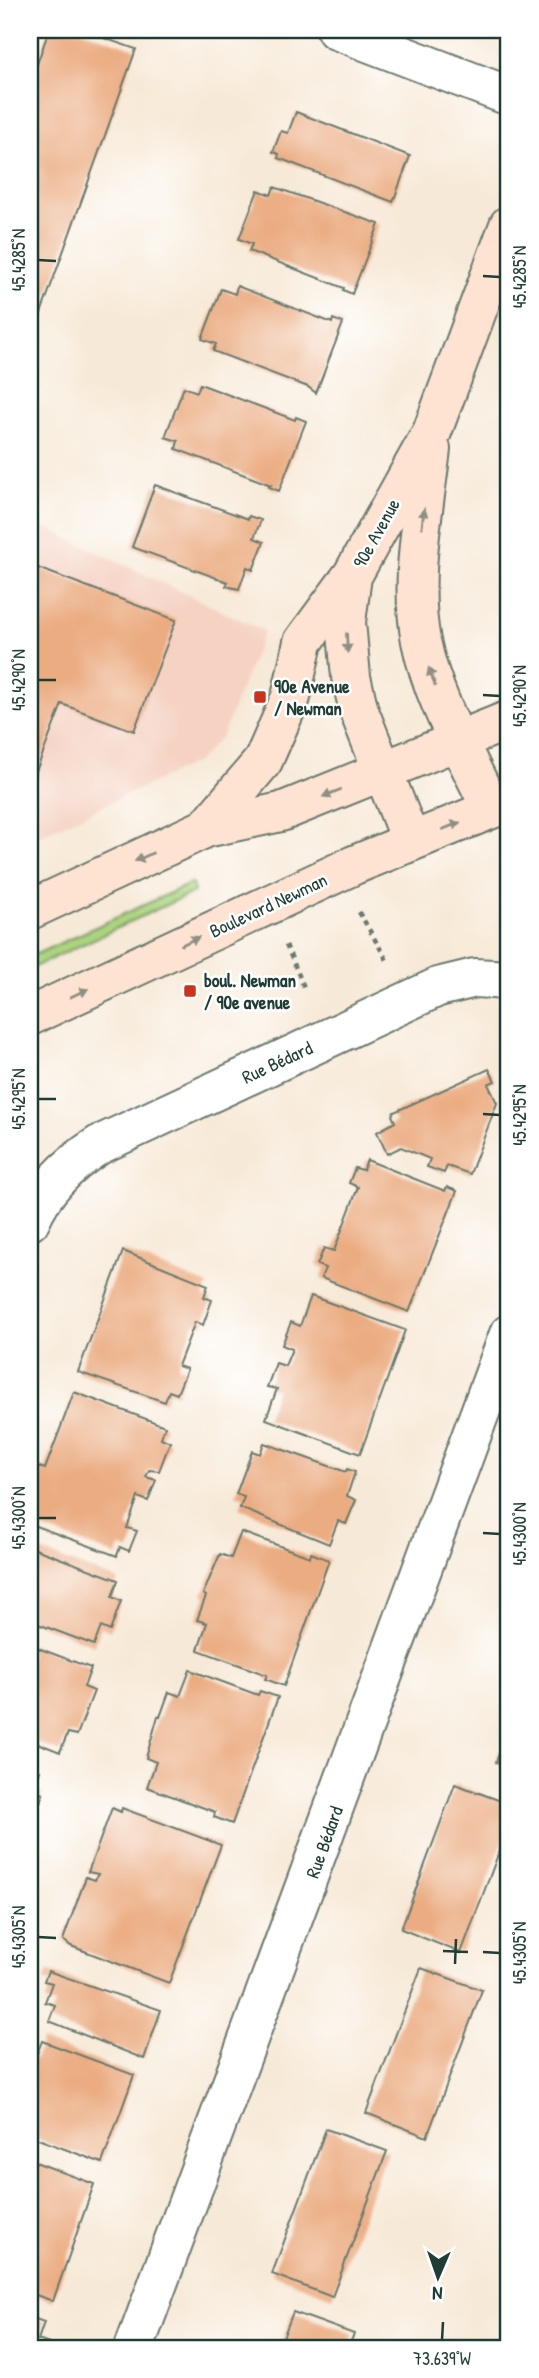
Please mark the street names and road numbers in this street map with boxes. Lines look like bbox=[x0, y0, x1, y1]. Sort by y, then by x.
street label: 90e Avenue bbox=[346, 493, 406, 572]
street label: Boulevard Newman bbox=[205, 866, 331, 944]
street label: Rue Bédard bbox=[238, 1034, 317, 1090]
street label: Rue Bédard bbox=[299, 1802, 349, 1882]

